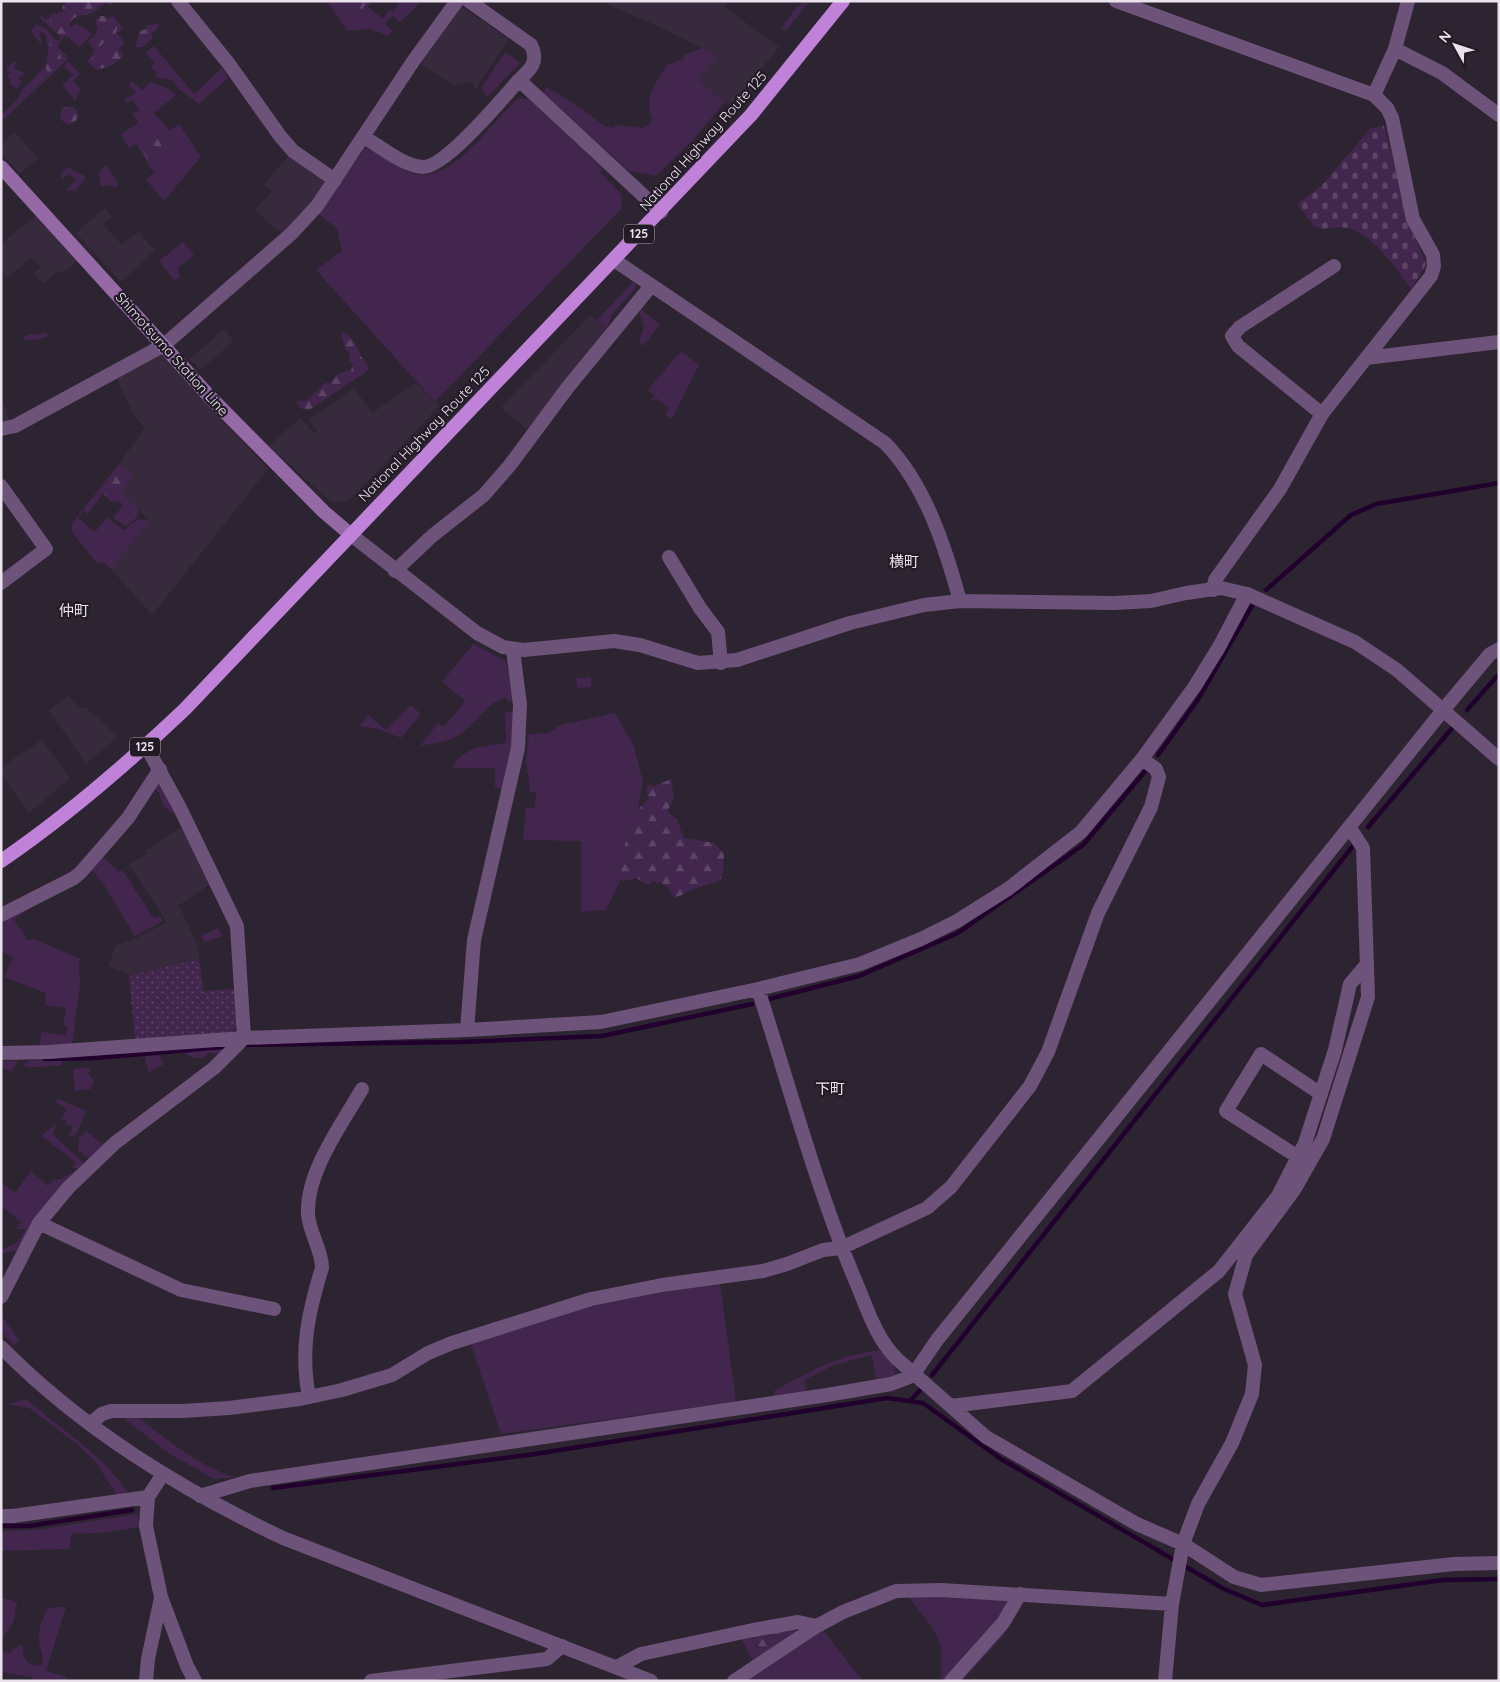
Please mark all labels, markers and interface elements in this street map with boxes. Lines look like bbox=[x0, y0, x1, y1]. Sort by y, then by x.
north arrow bbox=[1430, 20, 1480, 70]
text: N bbox=[1435, 27, 1455, 46]
street label: National Highway Route 125 bbox=[635, 67, 771, 215]
road number: 125 bbox=[624, 224, 654, 243]
street label: Shimotsuma Station Line bbox=[112, 288, 232, 420]
street label: National Highway Route 125 bbox=[354, 362, 494, 506]
district label: 横町 bbox=[889, 552, 919, 571]
district label: 仲町 bbox=[59, 601, 89, 620]
road number: 125 bbox=[130, 738, 160, 756]
district label: 下町 bbox=[815, 1079, 845, 1098]

